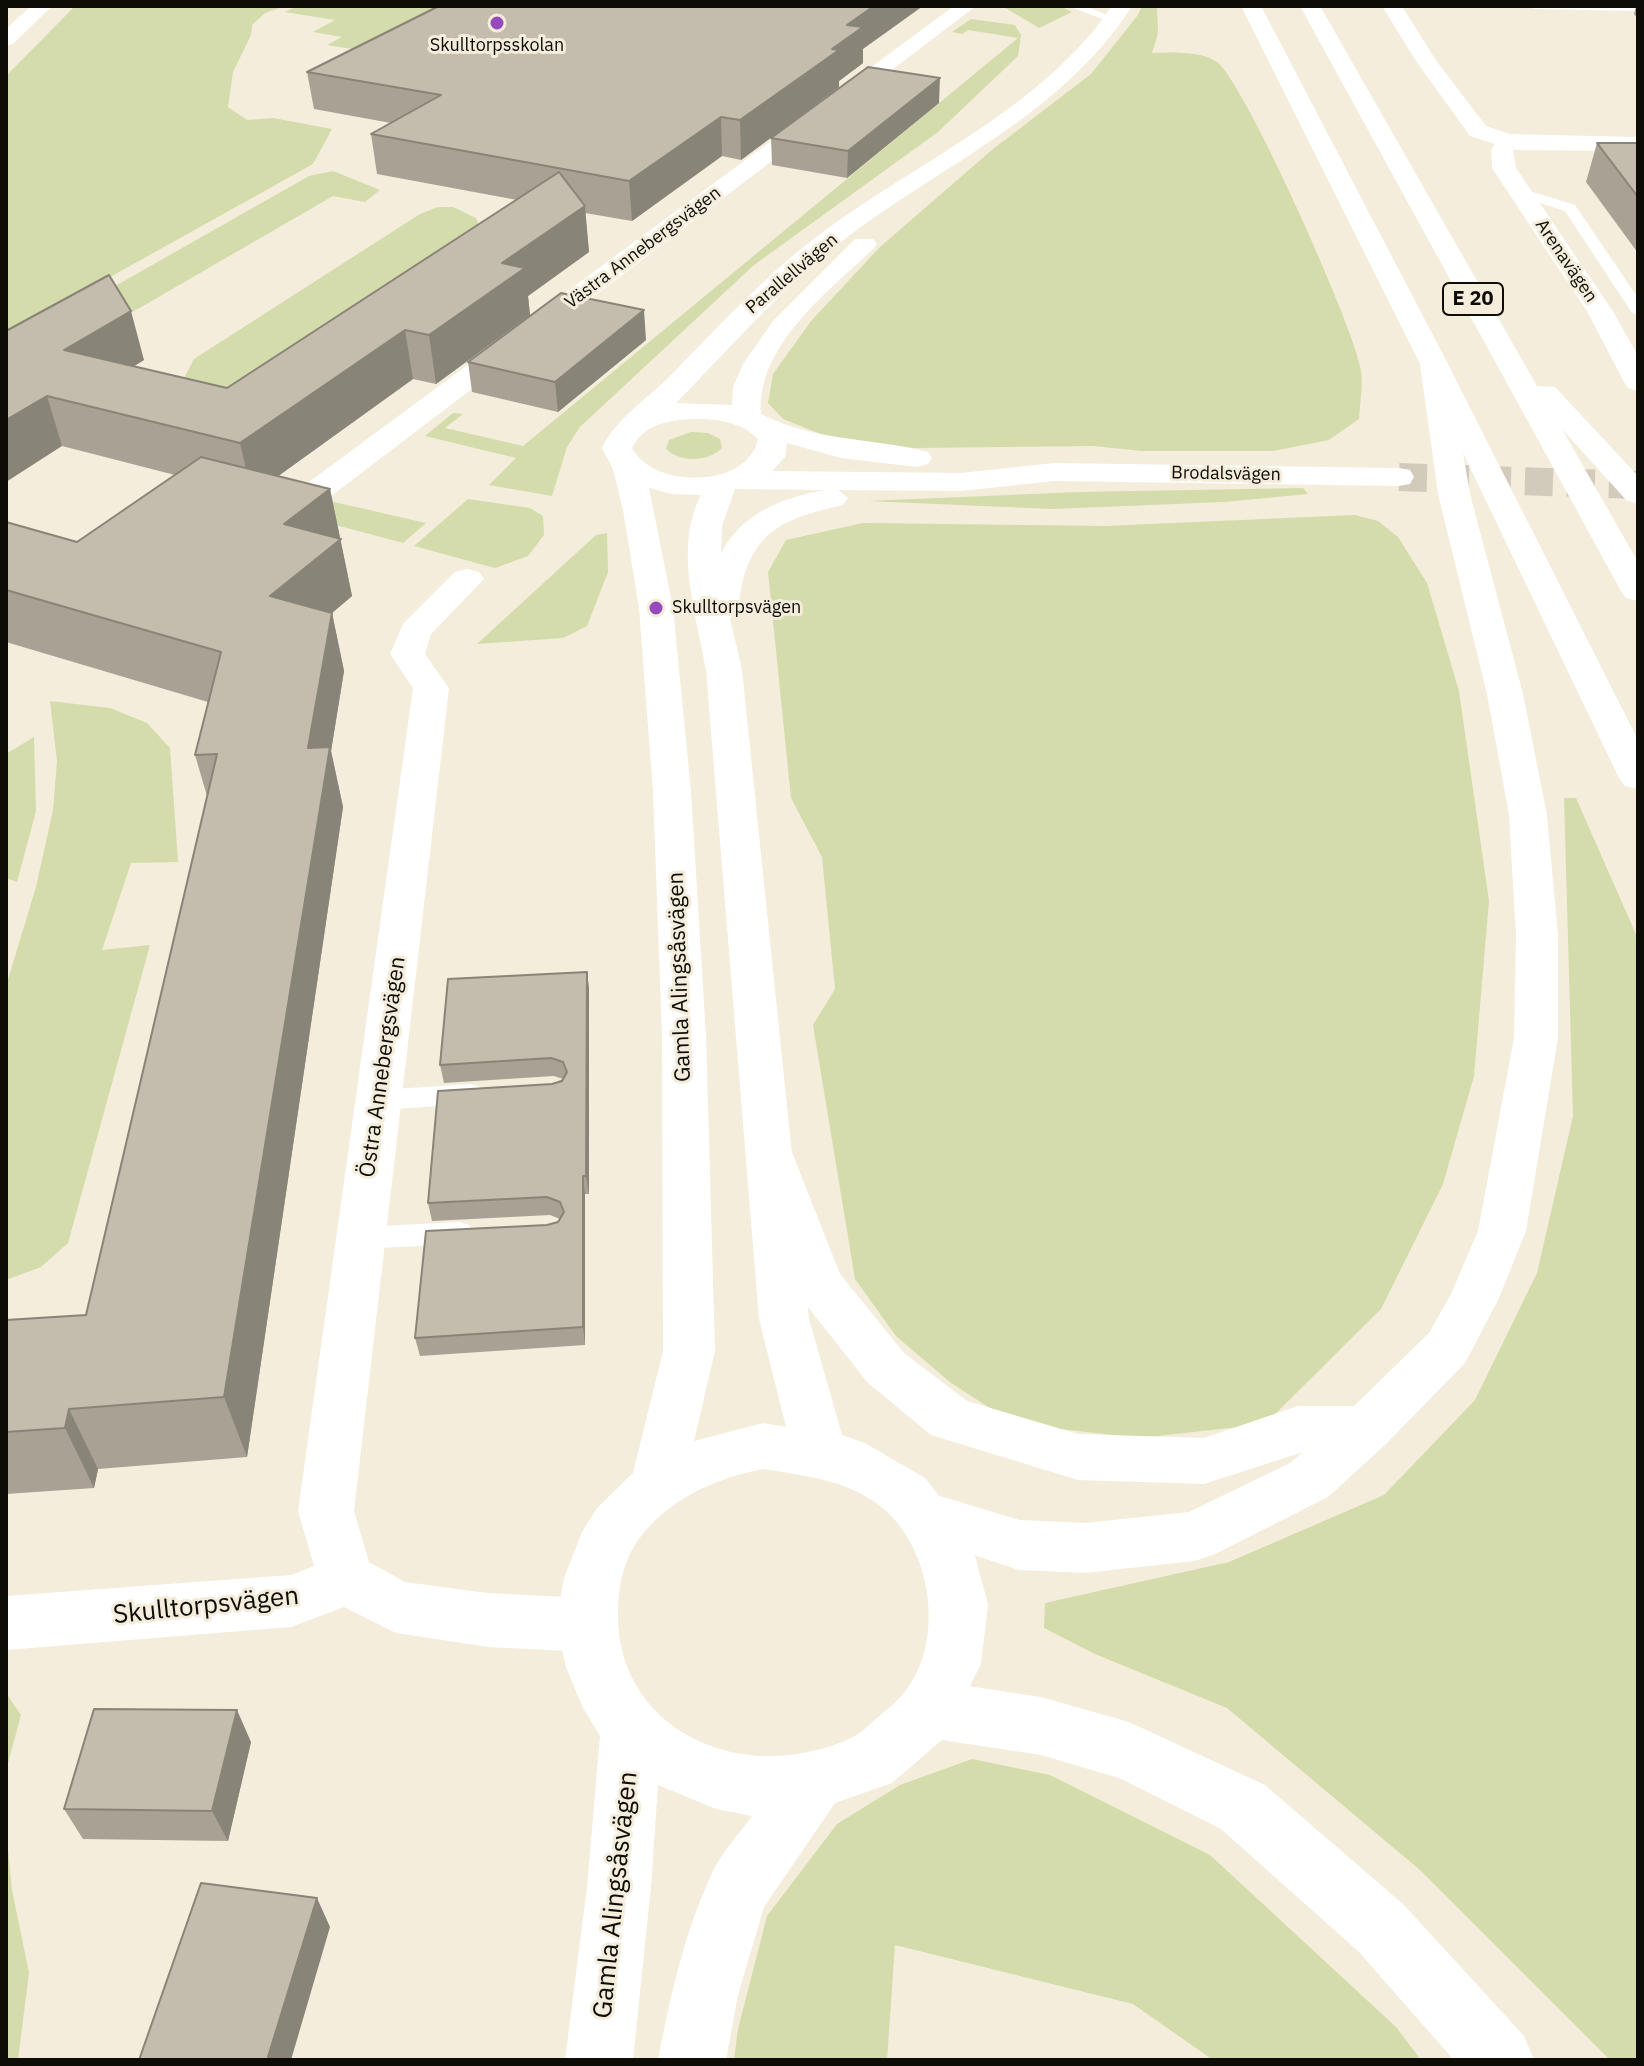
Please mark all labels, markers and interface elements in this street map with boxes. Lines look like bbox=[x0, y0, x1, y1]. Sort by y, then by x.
marker: Skulltorpsskolan bbox=[488, 14, 506, 32]
place label: Skulltorpsskolan bbox=[430, 35, 564, 57]
street label: Västra Annebergsvägen bbox=[561, 182, 725, 314]
street label: Arenavägen bbox=[1530, 215, 1602, 307]
street label: Parallellvägen bbox=[742, 229, 842, 319]
road number: E 20 bbox=[1443, 283, 1503, 315]
street label: Brodalsvägen bbox=[1171, 462, 1281, 486]
place label: Skulltorpsvägen bbox=[672, 597, 801, 619]
marker: Skulltorpsvägen bbox=[647, 599, 665, 617]
street label: Gamla Alingsåsvägen bbox=[663, 872, 697, 1082]
street label: Östra Annebergsvägen bbox=[354, 955, 412, 1179]
street label: Skulltorpsvägen bbox=[111, 1581, 301, 1631]
street label: Gamla Alingsåsvägen bbox=[588, 1770, 644, 2020]

